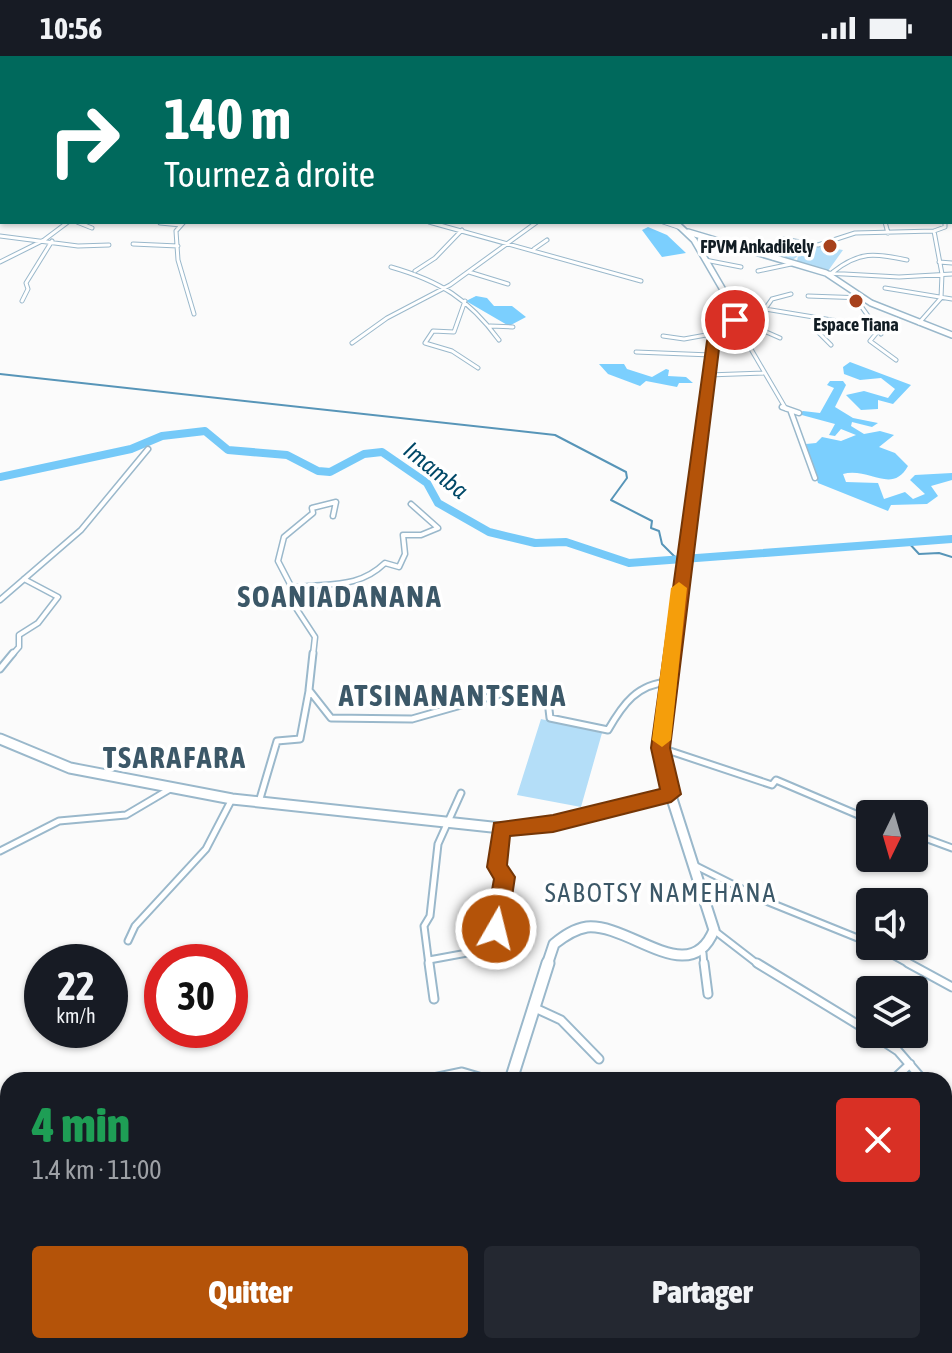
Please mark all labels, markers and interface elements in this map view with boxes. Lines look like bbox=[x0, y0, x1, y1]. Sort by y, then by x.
text: 10:56 bbox=[40, 11, 102, 45]
text: 140 m bbox=[164, 87, 291, 151]
icon: right bbox=[32, 88, 136, 192]
text: Tournez à droite bbox=[164, 153, 375, 195]
place label: FPVM Ankadikely bbox=[700, 236, 815, 257]
marker: FPVM Ankadikely bbox=[821, 237, 839, 255]
pin bbox=[701, 286, 769, 354]
marker: Espace Tiana bbox=[847, 292, 865, 310]
icon: arrive bbox=[713, 298, 757, 342]
place label: Espace Tiana bbox=[813, 314, 899, 335]
water label: Imamba bbox=[399, 436, 473, 504]
district label: SOANIADANANA bbox=[237, 579, 443, 613]
district label: ATSINANANTSENA bbox=[338, 678, 567, 712]
district label: TSARAFARA bbox=[103, 740, 247, 774]
north arrow bbox=[856, 800, 928, 872]
map controls bbox=[856, 800, 928, 1048]
district label: SABOTSY NAMEHANA bbox=[545, 878, 777, 908]
position arrow bbox=[454, 887, 538, 971]
button: sound bbox=[856, 888, 928, 960]
speed limit sign: 30 bbox=[144, 944, 248, 1048]
text: 22 bbox=[57, 963, 95, 1008]
button: layers bbox=[856, 976, 928, 1048]
text: km/h bbox=[56, 1004, 96, 1027]
text: 4 min bbox=[32, 1097, 130, 1152]
button: close bbox=[836, 1098, 920, 1182]
text: 1.4 km · 11:00 bbox=[32, 1155, 162, 1185]
button: Quitter bbox=[32, 1246, 468, 1338]
button: Partager bbox=[484, 1246, 920, 1338]

